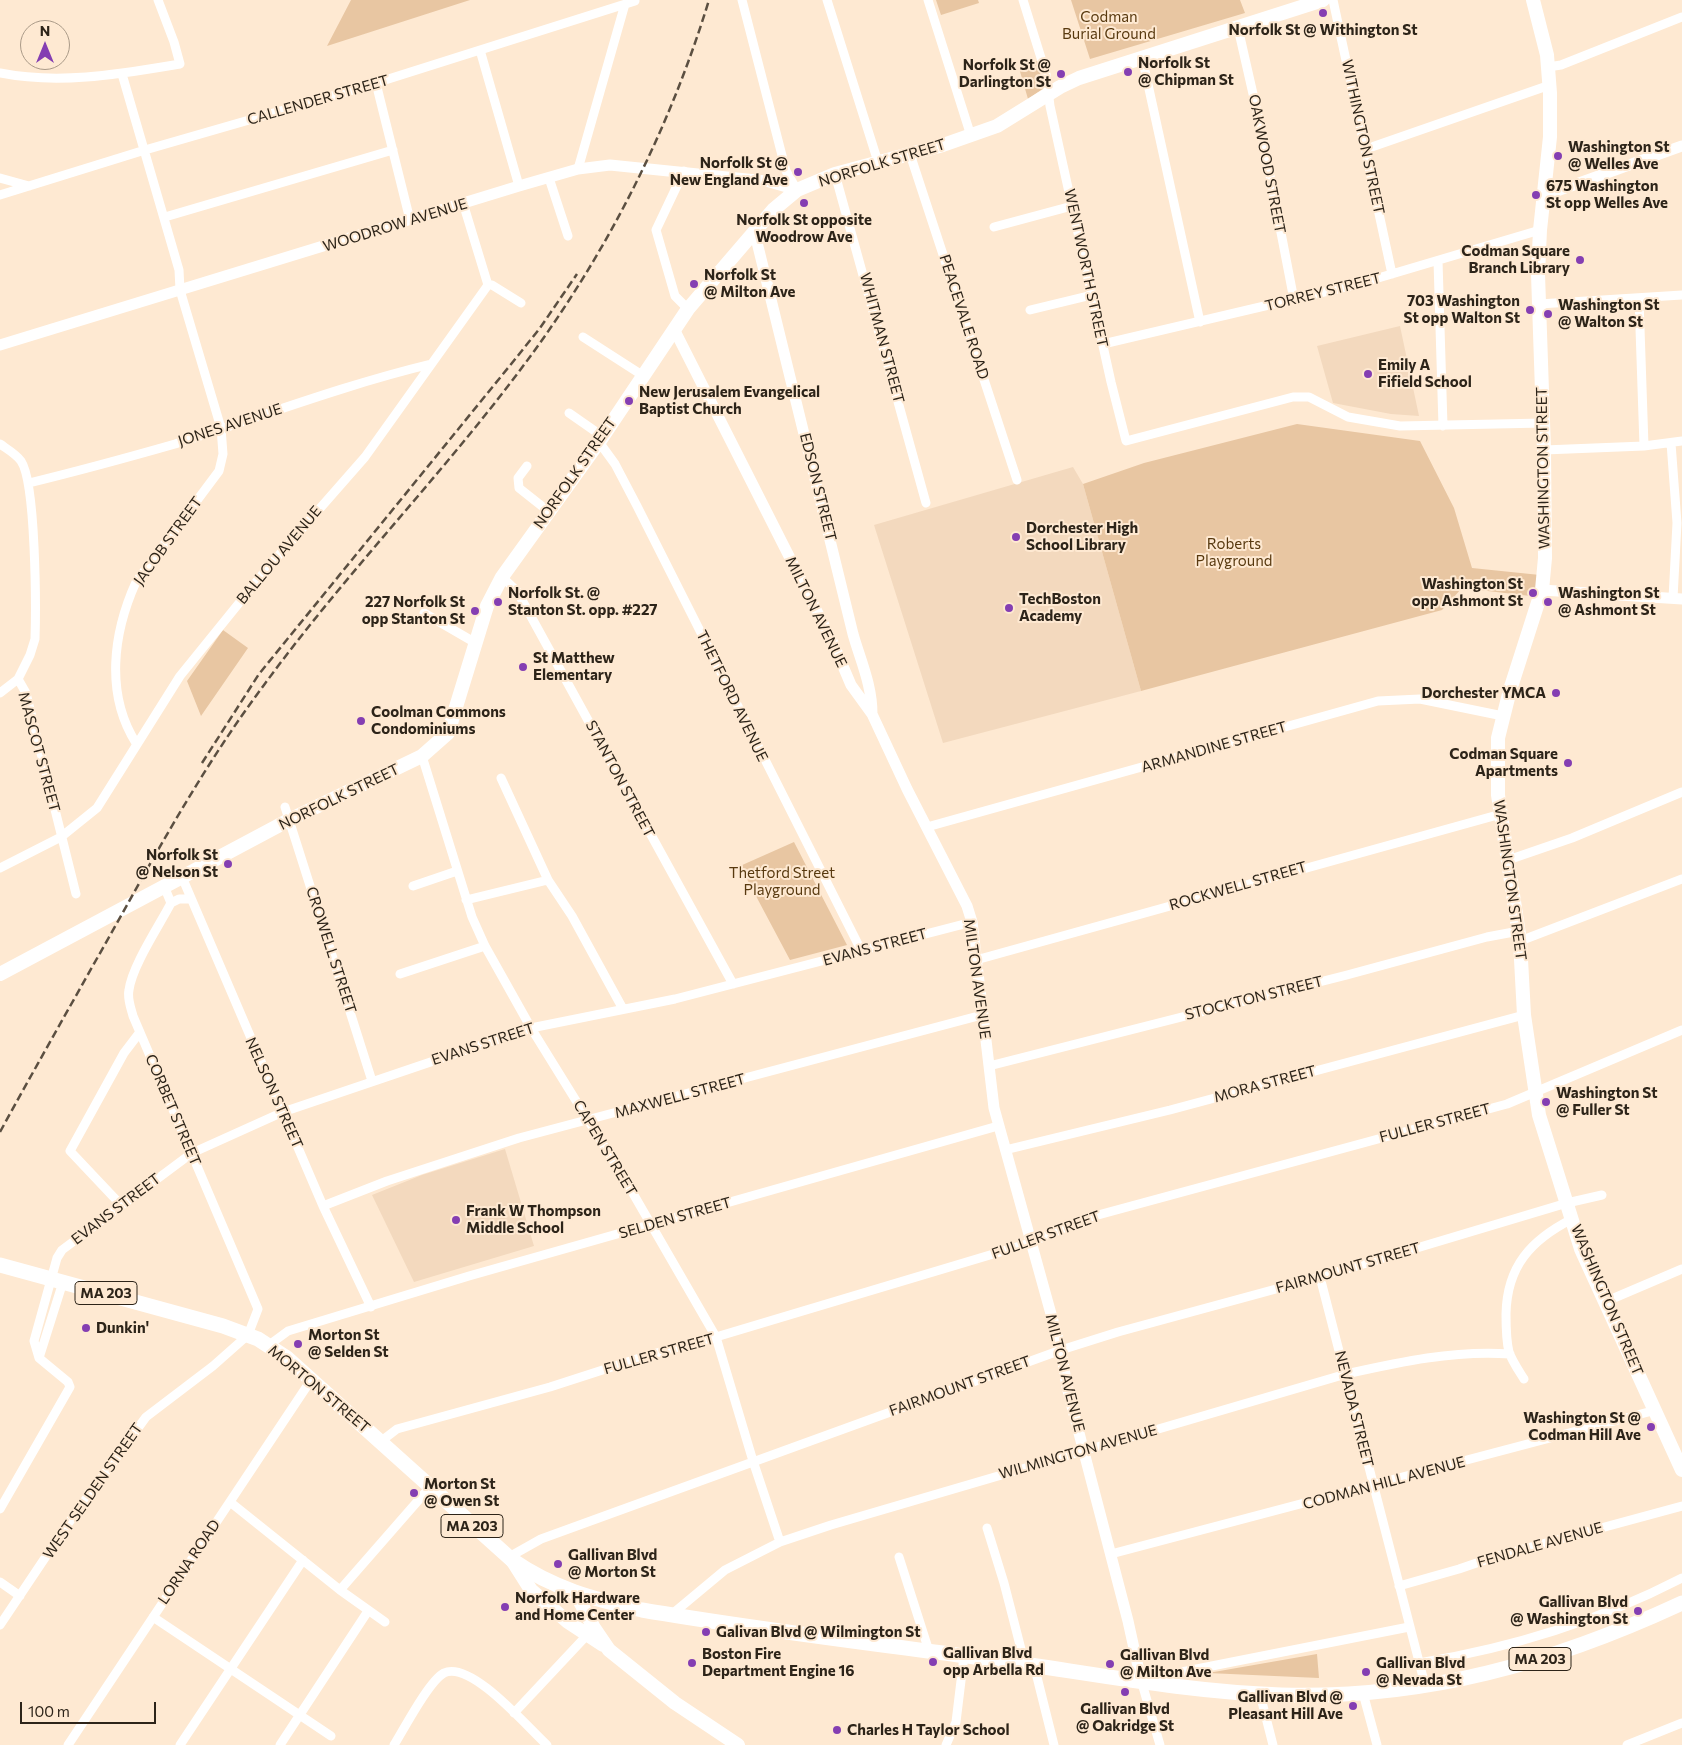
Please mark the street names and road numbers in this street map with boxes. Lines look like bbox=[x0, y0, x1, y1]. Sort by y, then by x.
street label: WITHINGTON STREET bbox=[1338, 58, 1388, 216]
street label: CALLENDER STREET bbox=[245, 71, 391, 129]
street label: OAKWOOD STREET bbox=[1245, 93, 1289, 235]
street label: NORFOLK STREET bbox=[816, 135, 948, 191]
street label: WENTWORTH STREET bbox=[1060, 187, 1112, 349]
street label: WOODROW AVENUE bbox=[321, 194, 469, 256]
street label: PEACEVALE ROAD bbox=[935, 252, 993, 382]
street label: TORREY STREET bbox=[1263, 269, 1383, 315]
street label: WHITMAN STREET bbox=[856, 271, 908, 405]
street label: WASHINGTON STREET bbox=[1533, 387, 1553, 549]
street label: JONES AVENUE bbox=[176, 400, 284, 450]
street label: NORFOLK STREET bbox=[530, 414, 620, 532]
street label: EDSON STREET bbox=[796, 431, 840, 543]
street label: JACOB STREET bbox=[130, 493, 206, 589]
street label: BALLOU AVENUE bbox=[233, 502, 325, 608]
street label: MILTON AVENUE bbox=[781, 554, 851, 670]
street label: THETFORD AVENUE bbox=[692, 627, 772, 765]
street label: MASCOT STREET bbox=[14, 690, 64, 814]
street label: STANTON STREET bbox=[582, 717, 658, 841]
street label: ARMANDINE STREET bbox=[1139, 718, 1289, 776]
street label: NORFOLK STREET bbox=[276, 760, 402, 834]
street label: WASHINGTON STREET bbox=[1490, 798, 1530, 962]
street label: ROCKWELL STREET bbox=[1167, 858, 1309, 914]
street label: CROWELL STREET bbox=[302, 884, 360, 1016]
street label: MILTON AVENUE bbox=[960, 918, 994, 1040]
street label: EVANS STREET bbox=[821, 924, 929, 970]
street label: STOCKTON STREET bbox=[1183, 972, 1325, 1024]
street label: EVANS STREET bbox=[429, 1019, 537, 1069]
street label: NELSON STREET bbox=[241, 1035, 307, 1151]
street label: CORBET STREET bbox=[141, 1052, 205, 1168]
street label: MORA STREET bbox=[1212, 1062, 1318, 1106]
street label: MAXWELL STREET bbox=[613, 1070, 747, 1122]
street label: CAPEN STREET bbox=[569, 1097, 641, 1199]
street label: FULLER STREET bbox=[1377, 1100, 1493, 1146]
street label: EVANS STREET bbox=[68, 1170, 164, 1248]
street label: SELDEN STREET bbox=[617, 1193, 733, 1243]
street label: FULLER STREET bbox=[989, 1207, 1103, 1263]
street label: WASHINGTON STREET bbox=[1567, 1222, 1647, 1378]
street label: FAIRMOUNT STREET bbox=[1274, 1239, 1422, 1297]
road number: MA 203 bbox=[75, 1282, 137, 1305]
street label: MILTON AVENUE bbox=[1042, 1312, 1088, 1434]
street label: FULLER STREET bbox=[602, 1330, 716, 1378]
street label: MORTON STREET bbox=[264, 1341, 374, 1437]
street label: NEVADA STREET bbox=[1331, 1349, 1377, 1469]
street label: FAIRMOUNT STREET bbox=[887, 1352, 1033, 1420]
street label: WEST SELDEN STREET bbox=[39, 1420, 147, 1562]
street label: WILMINGTON AVENUE bbox=[997, 1421, 1159, 1483]
street label: CODMAN HILL AVENUE bbox=[1301, 1453, 1467, 1513]
road number: MA 203 bbox=[441, 1514, 503, 1538]
street label: LORNA ROAD bbox=[154, 1516, 224, 1608]
street label: FENDALE AVENUE bbox=[1475, 1518, 1605, 1572]
road number: MA 203 bbox=[1509, 1648, 1571, 1670]

